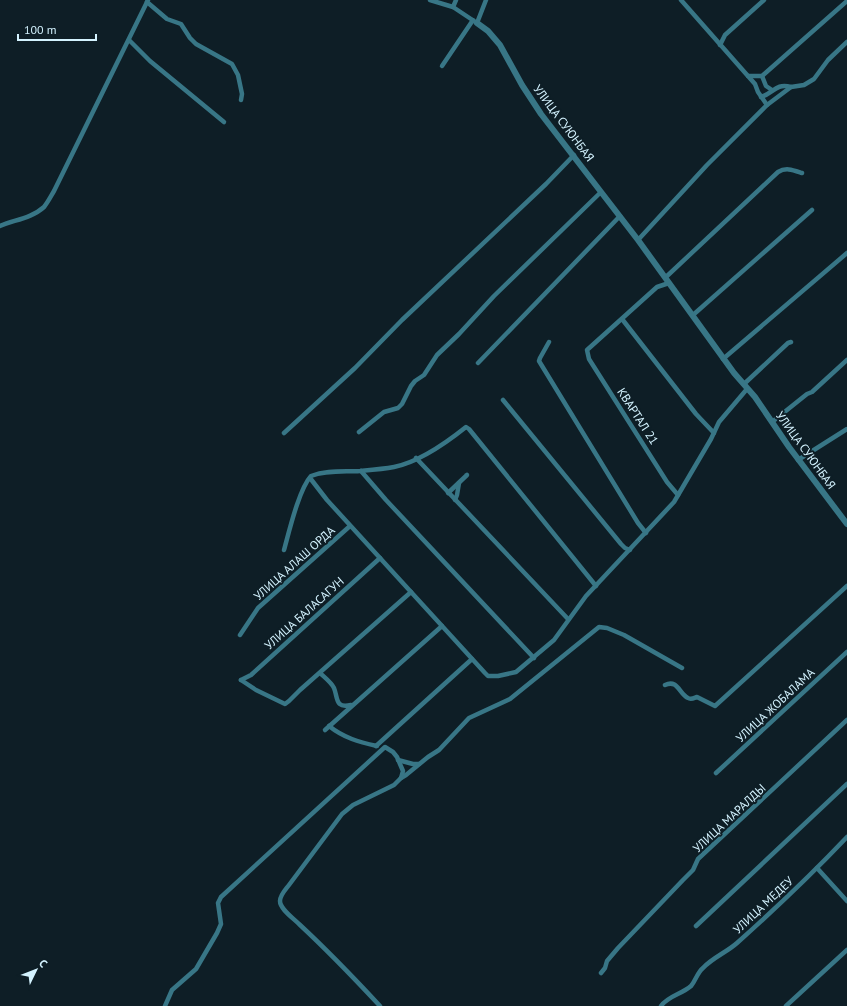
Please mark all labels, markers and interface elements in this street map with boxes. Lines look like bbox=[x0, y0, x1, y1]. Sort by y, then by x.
scale bar bbox=[18, 16, 96, 42]
text: 100 m bbox=[24, 22, 57, 37]
street label: УЛИЦА СУЮНБАЯ bbox=[530, 82, 598, 164]
street label: КВАРТАЛ 21 bbox=[614, 385, 662, 447]
street label: УЛИЦА СУЮНБАЯ bbox=[773, 408, 839, 492]
street label: УЛИЦА АЛАШ ОРДА bbox=[250, 523, 338, 603]
street label: УЛИЦА БАЛАСАГУН bbox=[261, 573, 347, 653]
street label: УЛИЦА ЖОБАЛАМА bbox=[733, 665, 817, 745]
street label: УЛИЦА МАРАЛДЫ bbox=[689, 780, 769, 856]
street label: УЛИЦА МЕДЕУ bbox=[730, 873, 797, 937]
north arrow bbox=[16, 950, 56, 990]
text: С bbox=[36, 956, 51, 970]

